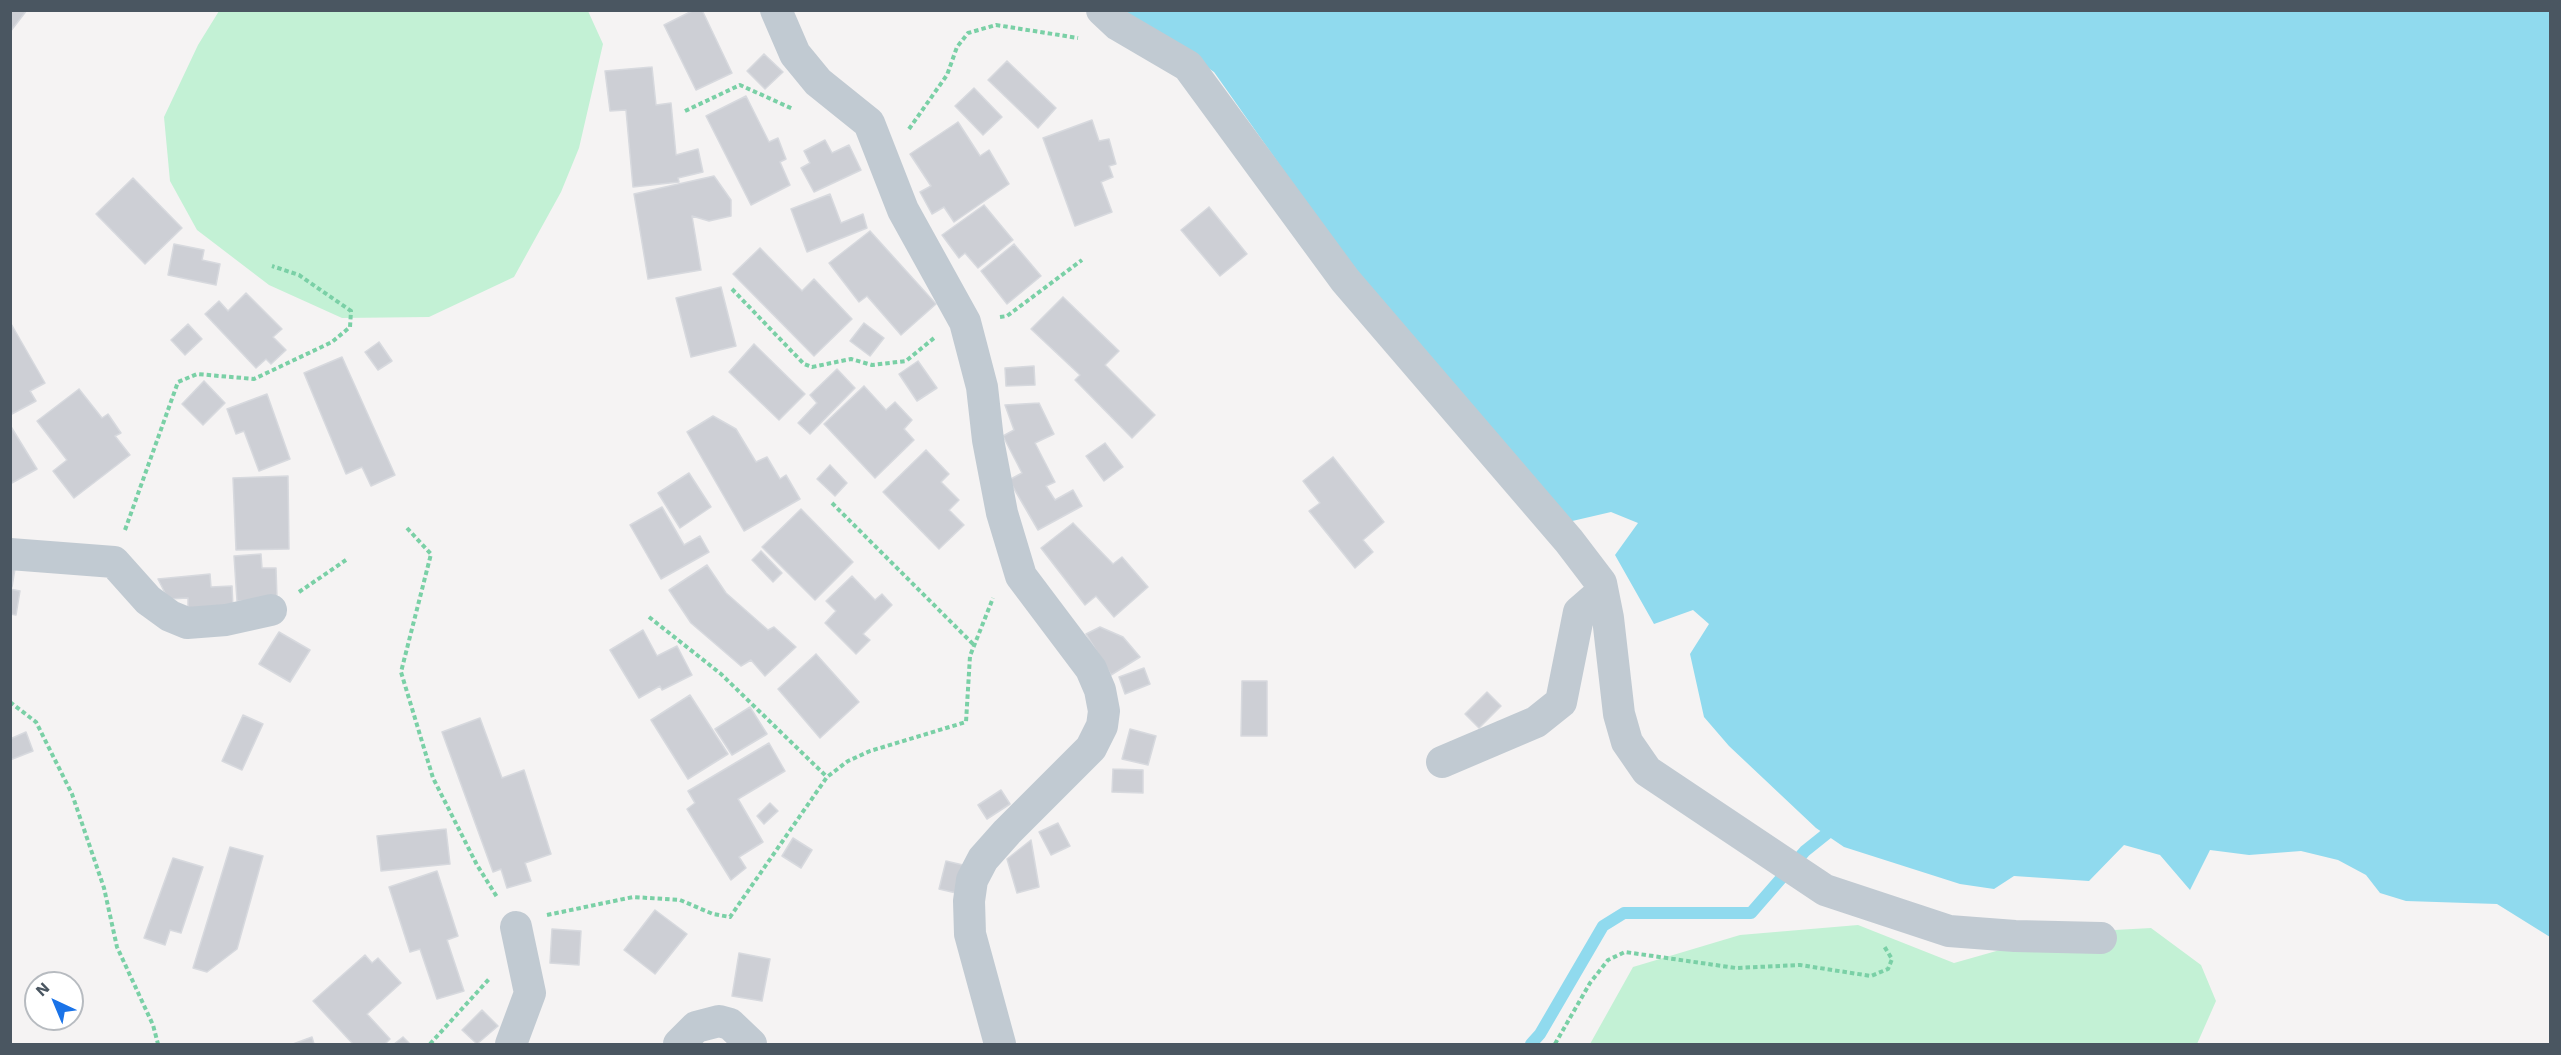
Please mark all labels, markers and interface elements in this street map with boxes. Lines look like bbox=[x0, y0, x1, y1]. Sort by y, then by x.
north arrow bbox=[24, 971, 84, 1031]
text: N bbox=[32, 978, 53, 1000]

